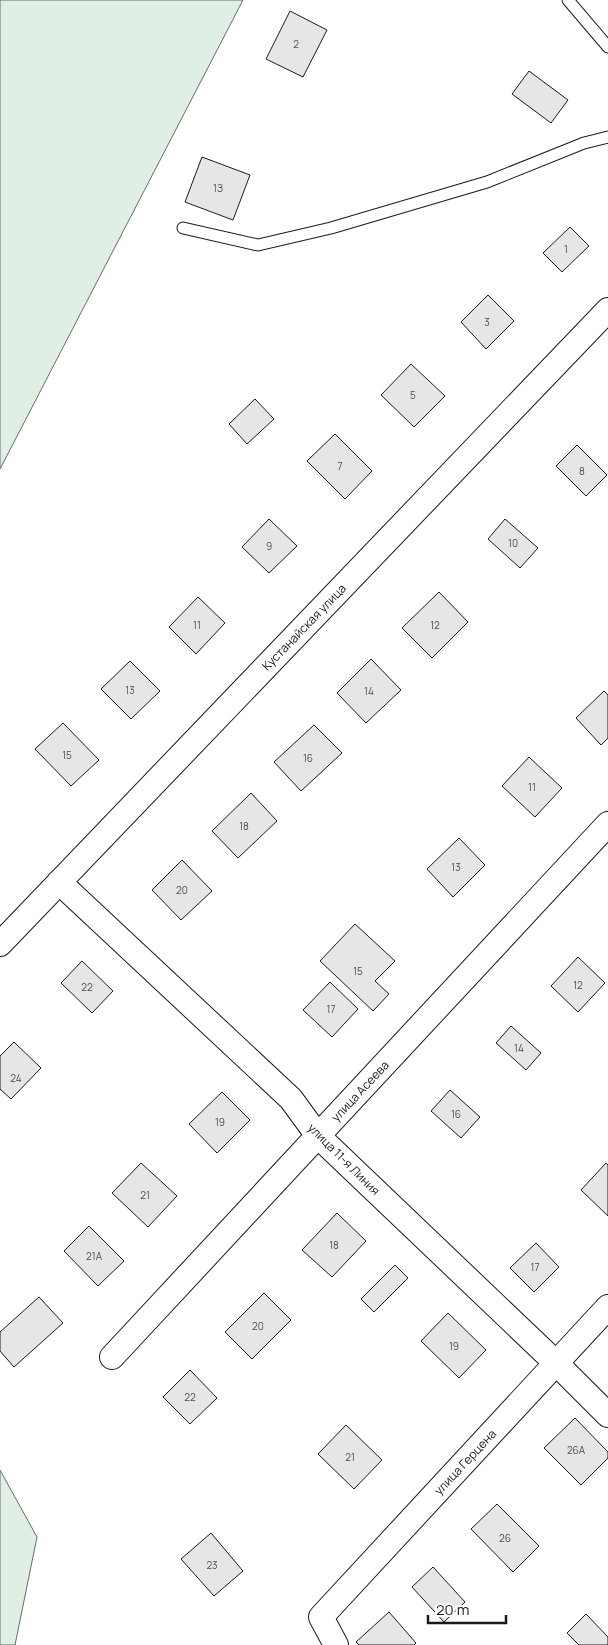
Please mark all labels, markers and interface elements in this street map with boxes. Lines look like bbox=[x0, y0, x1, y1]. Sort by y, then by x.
house number: 2 bbox=[293, 37, 299, 51]
house number: 1З bbox=[213, 181, 223, 195]
house number: 1 bbox=[564, 242, 568, 256]
house number: 3 bbox=[484, 315, 490, 329]
house number: 5 bbox=[410, 388, 416, 402]
house number: 7 bbox=[337, 459, 343, 473]
house number: 8 bbox=[579, 464, 585, 478]
house number: 10 bbox=[508, 536, 518, 550]
house number: 9 bbox=[266, 539, 272, 553]
street label: Кустанайская улица bbox=[258, 580, 350, 674]
house number: 11 bbox=[193, 618, 201, 632]
house number: 12 bbox=[430, 618, 440, 632]
house number: 13 bbox=[125, 683, 135, 697]
house number: 14 bbox=[364, 684, 374, 698]
house number: 15 bbox=[62, 748, 72, 762]
house number: 16 bbox=[303, 751, 313, 765]
house number: 11 bbox=[528, 780, 536, 794]
house number: 18 bbox=[239, 819, 249, 833]
house number: 13 bbox=[451, 860, 461, 874]
house number: 20 bbox=[176, 883, 188, 897]
house number: 15 bbox=[353, 964, 363, 978]
house number: 12 bbox=[573, 978, 583, 992]
house number: 22 bbox=[81, 980, 93, 994]
house number: 17 bbox=[327, 1002, 335, 1016]
house number: 14 bbox=[514, 1041, 524, 1055]
street label: улица Асеева bbox=[327, 1057, 393, 1125]
house number: 24 bbox=[10, 1071, 22, 1085]
house number: 16 bbox=[451, 1107, 461, 1121]
house number: 19 bbox=[215, 1115, 225, 1129]
street label: улица 11-я Линия bbox=[304, 1119, 384, 1199]
house number: 21 bbox=[140, 1188, 150, 1202]
house number: 18 bbox=[329, 1238, 339, 1252]
house number: 21А bbox=[86, 1249, 103, 1263]
house number: 17 bbox=[531, 1260, 539, 1274]
house number: 20 bbox=[252, 1319, 264, 1333]
house number: 19 bbox=[449, 1339, 459, 1353]
house number: 22 bbox=[184, 1390, 196, 1404]
street label: улица Герцена bbox=[430, 1425, 500, 1499]
house number: 26А bbox=[567, 1443, 586, 1457]
house number: 21 bbox=[345, 1450, 355, 1464]
house number: 26 bbox=[499, 1531, 511, 1545]
house number: 23 bbox=[206, 1558, 218, 1572]
scale bar bbox=[428, 1592, 506, 1624]
text: 20 m bbox=[436, 1599, 469, 1620]

